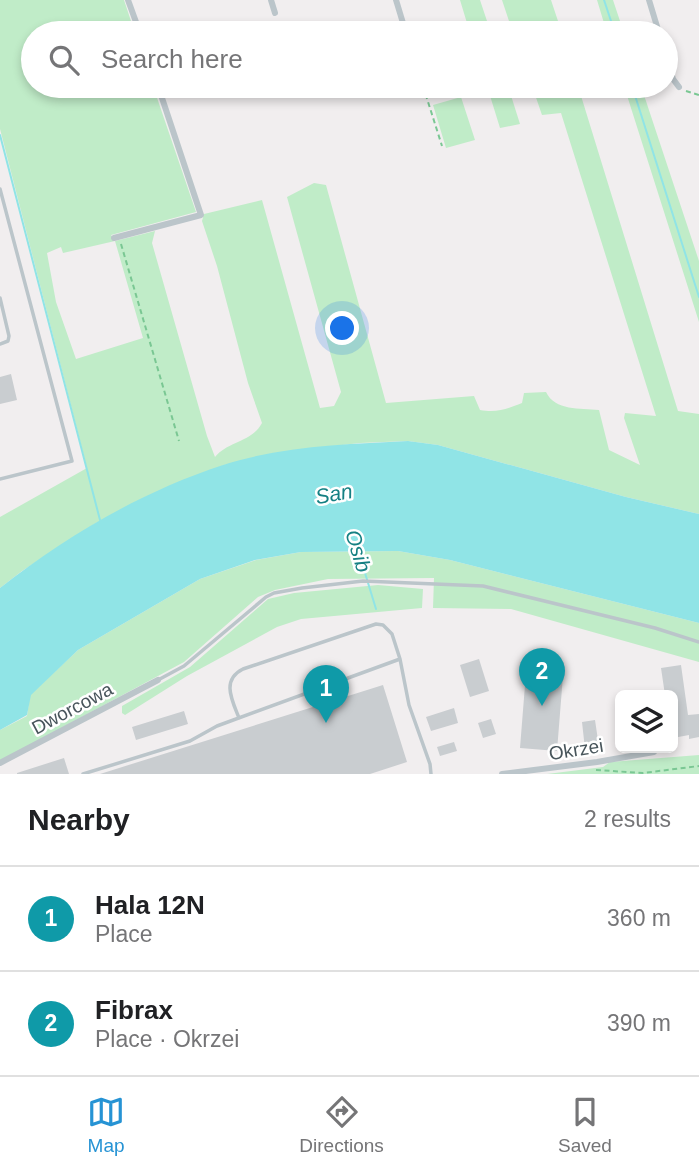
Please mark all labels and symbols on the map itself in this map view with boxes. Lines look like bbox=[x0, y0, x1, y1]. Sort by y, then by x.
your location bbox=[325, 311, 359, 345]
water label: San bbox=[314, 479, 354, 508]
water label: Osib bbox=[341, 527, 376, 575]
pin: 2 bbox=[519, 648, 565, 706]
pin: 1 bbox=[303, 665, 349, 723]
street label: Dworcowa bbox=[28, 678, 117, 739]
street label: Okrzei bbox=[547, 735, 605, 764]

